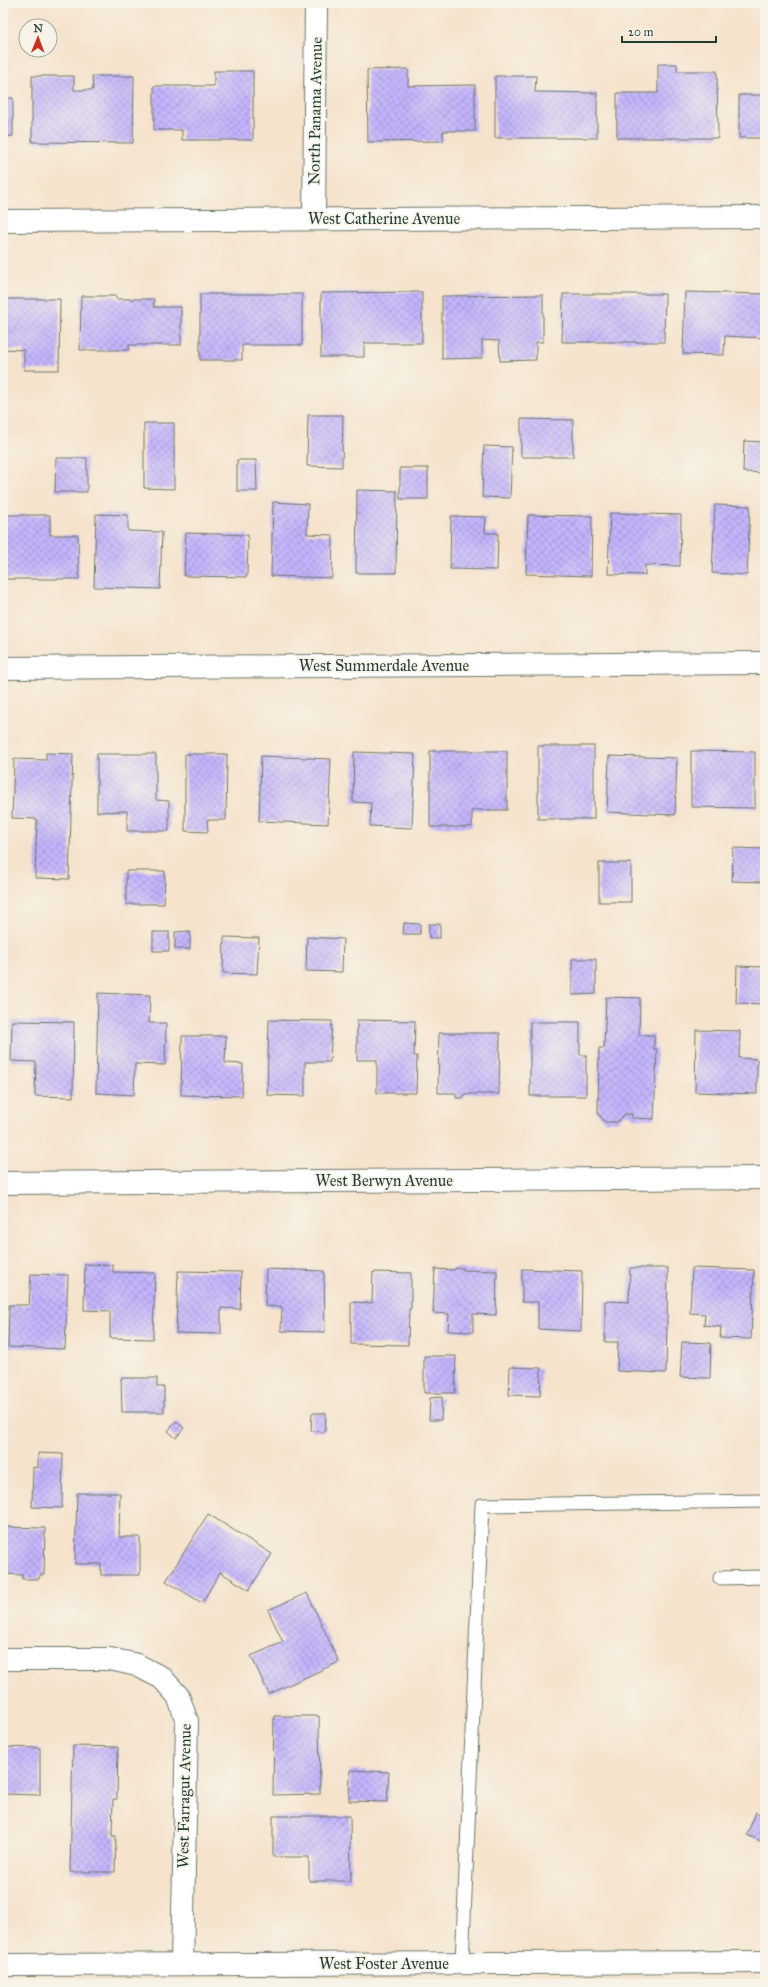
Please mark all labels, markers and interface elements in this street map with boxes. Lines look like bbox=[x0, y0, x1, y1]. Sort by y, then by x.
north arrow bbox=[18, 18, 58, 58]
scale bar bbox=[622, 18, 716, 44]
text: N bbox=[33, 22, 44, 35]
text: 20 m bbox=[628, 25, 654, 39]
street label: North Panama Avenue bbox=[304, 36, 326, 185]
street label: West Catherine Avenue bbox=[308, 209, 460, 228]
street label: West Summerdale Avenue bbox=[299, 656, 470, 675]
street label: West Berwyn Avenue bbox=[315, 1171, 453, 1190]
street label: West Farragut Avenue bbox=[173, 1723, 196, 1869]
street label: West Foster Avenue bbox=[319, 1954, 449, 1973]

